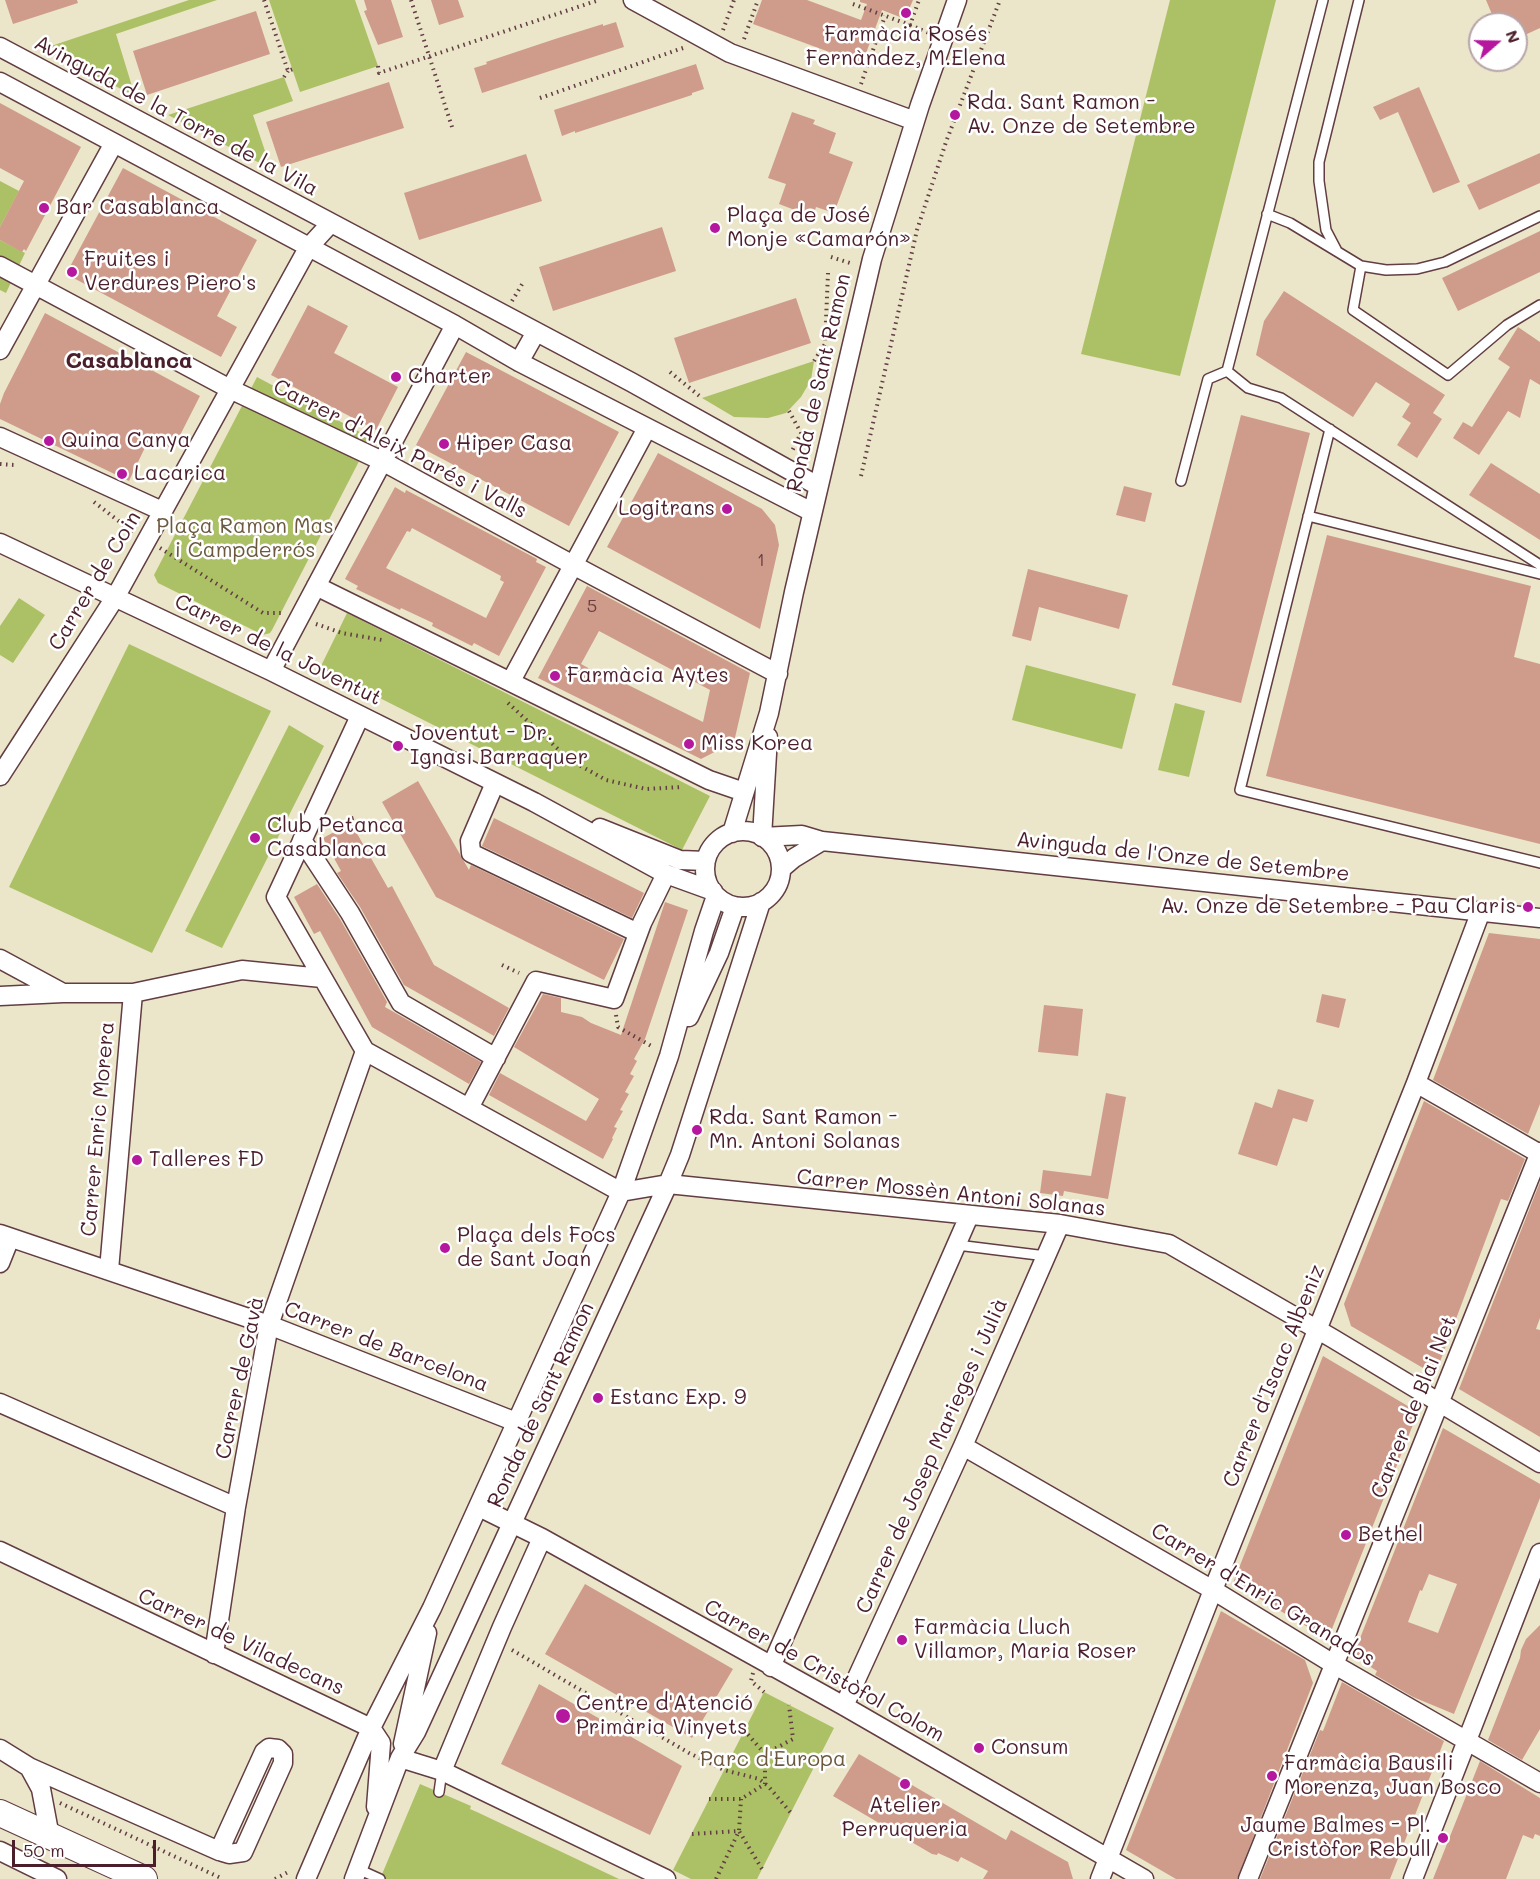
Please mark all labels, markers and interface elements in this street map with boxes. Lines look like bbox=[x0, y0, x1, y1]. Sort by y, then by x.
marker: Farmàcia Rosés Fernàndez, M.Elena bbox=[899, 6, 913, 20]
north arrow bbox=[1468, 12, 1528, 72]
place label: Farmàcia Rosés Fernàndez, M.Elena bbox=[806, 22, 1006, 72]
text: N bbox=[1502, 27, 1525, 46]
street label: Avinguda de la Torre de la Vila bbox=[30, 30, 322, 202]
place label: Rda. Sant Ramon - Av. Onze de Setembre bbox=[967, 90, 1196, 140]
marker: Rda. Sant Ramon - Av. Onze de Setembre bbox=[948, 108, 962, 122]
place label: Bar Casablanca bbox=[56, 195, 220, 221]
marker: Bar Casablanca bbox=[37, 201, 51, 215]
place label: Plaça de José Monje «Camarón» bbox=[727, 203, 911, 253]
marker: Plaça de José Monje «Camarón» bbox=[708, 221, 722, 235]
place label: Fruites i Verdures Piero's bbox=[84, 247, 256, 297]
marker: Fruites i Verdures Piero's bbox=[65, 265, 79, 279]
street label: Ronda de Sant Ramon bbox=[782, 271, 856, 495]
district label: Casablanca bbox=[65, 348, 193, 374]
place label: Charter bbox=[408, 364, 491, 390]
marker: Charter bbox=[389, 370, 403, 384]
street label: Carrer d'Aleix Parés i Valls bbox=[269, 374, 531, 524]
place label: Quina Canya bbox=[61, 428, 191, 454]
place label: Hiper Casa bbox=[456, 431, 572, 457]
marker: Quina Canya bbox=[42, 434, 56, 448]
marker: Hiper Casa bbox=[437, 437, 451, 451]
place label: Lacarica bbox=[134, 461, 226, 487]
marker: Lacarica bbox=[115, 467, 129, 481]
place label: Logitrans bbox=[618, 496, 715, 522]
marker: Logitrans bbox=[720, 502, 734, 516]
street label: Carrer de Coin bbox=[44, 507, 146, 655]
park label: Plaça Ramon Mas i Campderrós bbox=[156, 514, 334, 564]
house number: 1 bbox=[757, 549, 765, 571]
street label: Carrer de la Joventut bbox=[170, 589, 386, 711]
house number: 5 bbox=[587, 595, 597, 617]
place label: Farmàcia Aytes bbox=[567, 663, 729, 689]
marker: Farmàcia Aytes bbox=[548, 669, 562, 683]
place label: Joventut - Dr. Ignasi Barraquer bbox=[410, 721, 588, 771]
place label: Miss Korea bbox=[701, 731, 813, 757]
marker: Miss Korea bbox=[682, 737, 696, 751]
marker: Joventut - Dr. Ignasi Barraquer bbox=[391, 739, 405, 753]
place label: Club Petanca Casablanca bbox=[267, 813, 404, 863]
street label: Avinguda de l'Onze de Setembre bbox=[1015, 827, 1351, 887]
marker: Club Petanca Casablanca bbox=[248, 831, 262, 845]
place label: Av. Onze de Setembre - Pau Claris bbox=[1160, 894, 1516, 920]
marker: Av. Onze de Setembre - Pau Claris bbox=[1521, 900, 1535, 914]
street label: Carrer Enric Morera bbox=[76, 1021, 120, 1237]
place label: Rda. Sant Ramon - Mn. Antoni Solanas bbox=[709, 1105, 900, 1155]
marker: Rda. Sant Ramon - Mn. Antoni Solanas bbox=[690, 1123, 704, 1137]
place label: Talleres FD bbox=[149, 1147, 264, 1173]
marker: Talleres FD bbox=[130, 1153, 144, 1167]
street label: Carrer Mossèn Antoni Solanas bbox=[795, 1164, 1107, 1222]
place label: Plaça dels Focs de Sant Joan bbox=[457, 1223, 616, 1273]
marker: Plaça dels Focs de Sant Joan bbox=[438, 1241, 452, 1255]
street label: Carrer d'Isaac Albeniz bbox=[1218, 1261, 1330, 1491]
street label: Carrer de Gavà bbox=[210, 1295, 270, 1461]
street label: Carrer de Josep Marieges i Julià bbox=[851, 1295, 1013, 1617]
street label: Carrer de Barcelona bbox=[280, 1296, 492, 1398]
street label: Ronda de Sant Ramon bbox=[482, 1298, 600, 1512]
street label: Carrer de Blai Net bbox=[1366, 1312, 1462, 1502]
place label: Estanc Exp. 9 bbox=[610, 1385, 746, 1411]
marker: Estanc Exp. 9 bbox=[591, 1391, 605, 1405]
street label: Carrer d'Enric Granados bbox=[1146, 1518, 1380, 1672]
place label: Bethel bbox=[1358, 1522, 1423, 1548]
marker: Bethel bbox=[1339, 1528, 1353, 1542]
street label: Carrer de Viladecans bbox=[134, 1583, 348, 1701]
street label: Carrer de Cristòfol Colom bbox=[699, 1594, 949, 1748]
place label: Farmàcia Lluch Villamor, Maria Roser bbox=[914, 1615, 1137, 1665]
marker: Farmàcia Lluch Villamor, Maria Roser bbox=[895, 1633, 909, 1647]
place label: Centre d'Atenció Primària Vinyets bbox=[576, 1691, 753, 1741]
marker: Centre d'Atenció Primària Vinyets bbox=[554, 1707, 572, 1725]
place label: Consum bbox=[991, 1735, 1069, 1761]
marker: Consum bbox=[972, 1741, 986, 1755]
park label: Parc d'Europa bbox=[700, 1747, 846, 1773]
place label: Farmàcia Bausili Morenza, Juan Bosco bbox=[1284, 1751, 1501, 1801]
marker: Farmàcia Bausili Morenza, Juan Bosco bbox=[1265, 1769, 1279, 1783]
marker: Atelier Perruqueria bbox=[898, 1777, 912, 1791]
place label: Atelier Perruqueria bbox=[842, 1793, 968, 1843]
place label: Jaume Balmes - Pl. Cristòfor Rebull bbox=[1240, 1813, 1431, 1863]
scale bar bbox=[15, 1828, 159, 1866]
marker: Jaume Balmes - Pl. Cristòfor Rebull bbox=[1436, 1831, 1450, 1845]
text: 50 m bbox=[23, 1838, 65, 1862]

